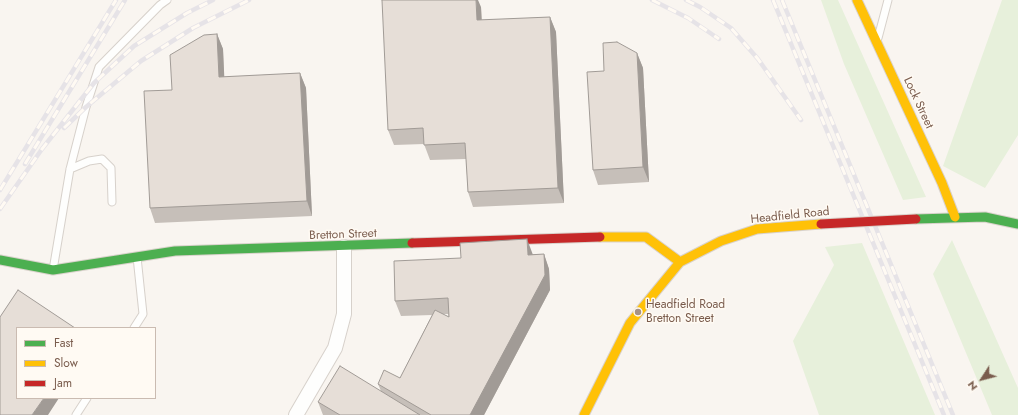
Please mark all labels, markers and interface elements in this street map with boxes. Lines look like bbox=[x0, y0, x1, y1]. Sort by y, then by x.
street label: Lock Street bbox=[900, 75, 936, 131]
street label: Headfield Road bbox=[750, 205, 830, 227]
street label: Bretton Street bbox=[309, 227, 377, 243]
place label: Headfield Road Bretton Street bbox=[646, 298, 725, 326]
marker: Headfield Road Bretton Street bbox=[633, 307, 643, 317]
legend bbox=[16, 327, 156, 399]
text: Fast bbox=[54, 334, 73, 352]
text: Slow bbox=[54, 354, 78, 372]
north arrow bbox=[962, 359, 1002, 399]
text: Jam bbox=[54, 374, 72, 392]
text: N bbox=[963, 378, 981, 394]

